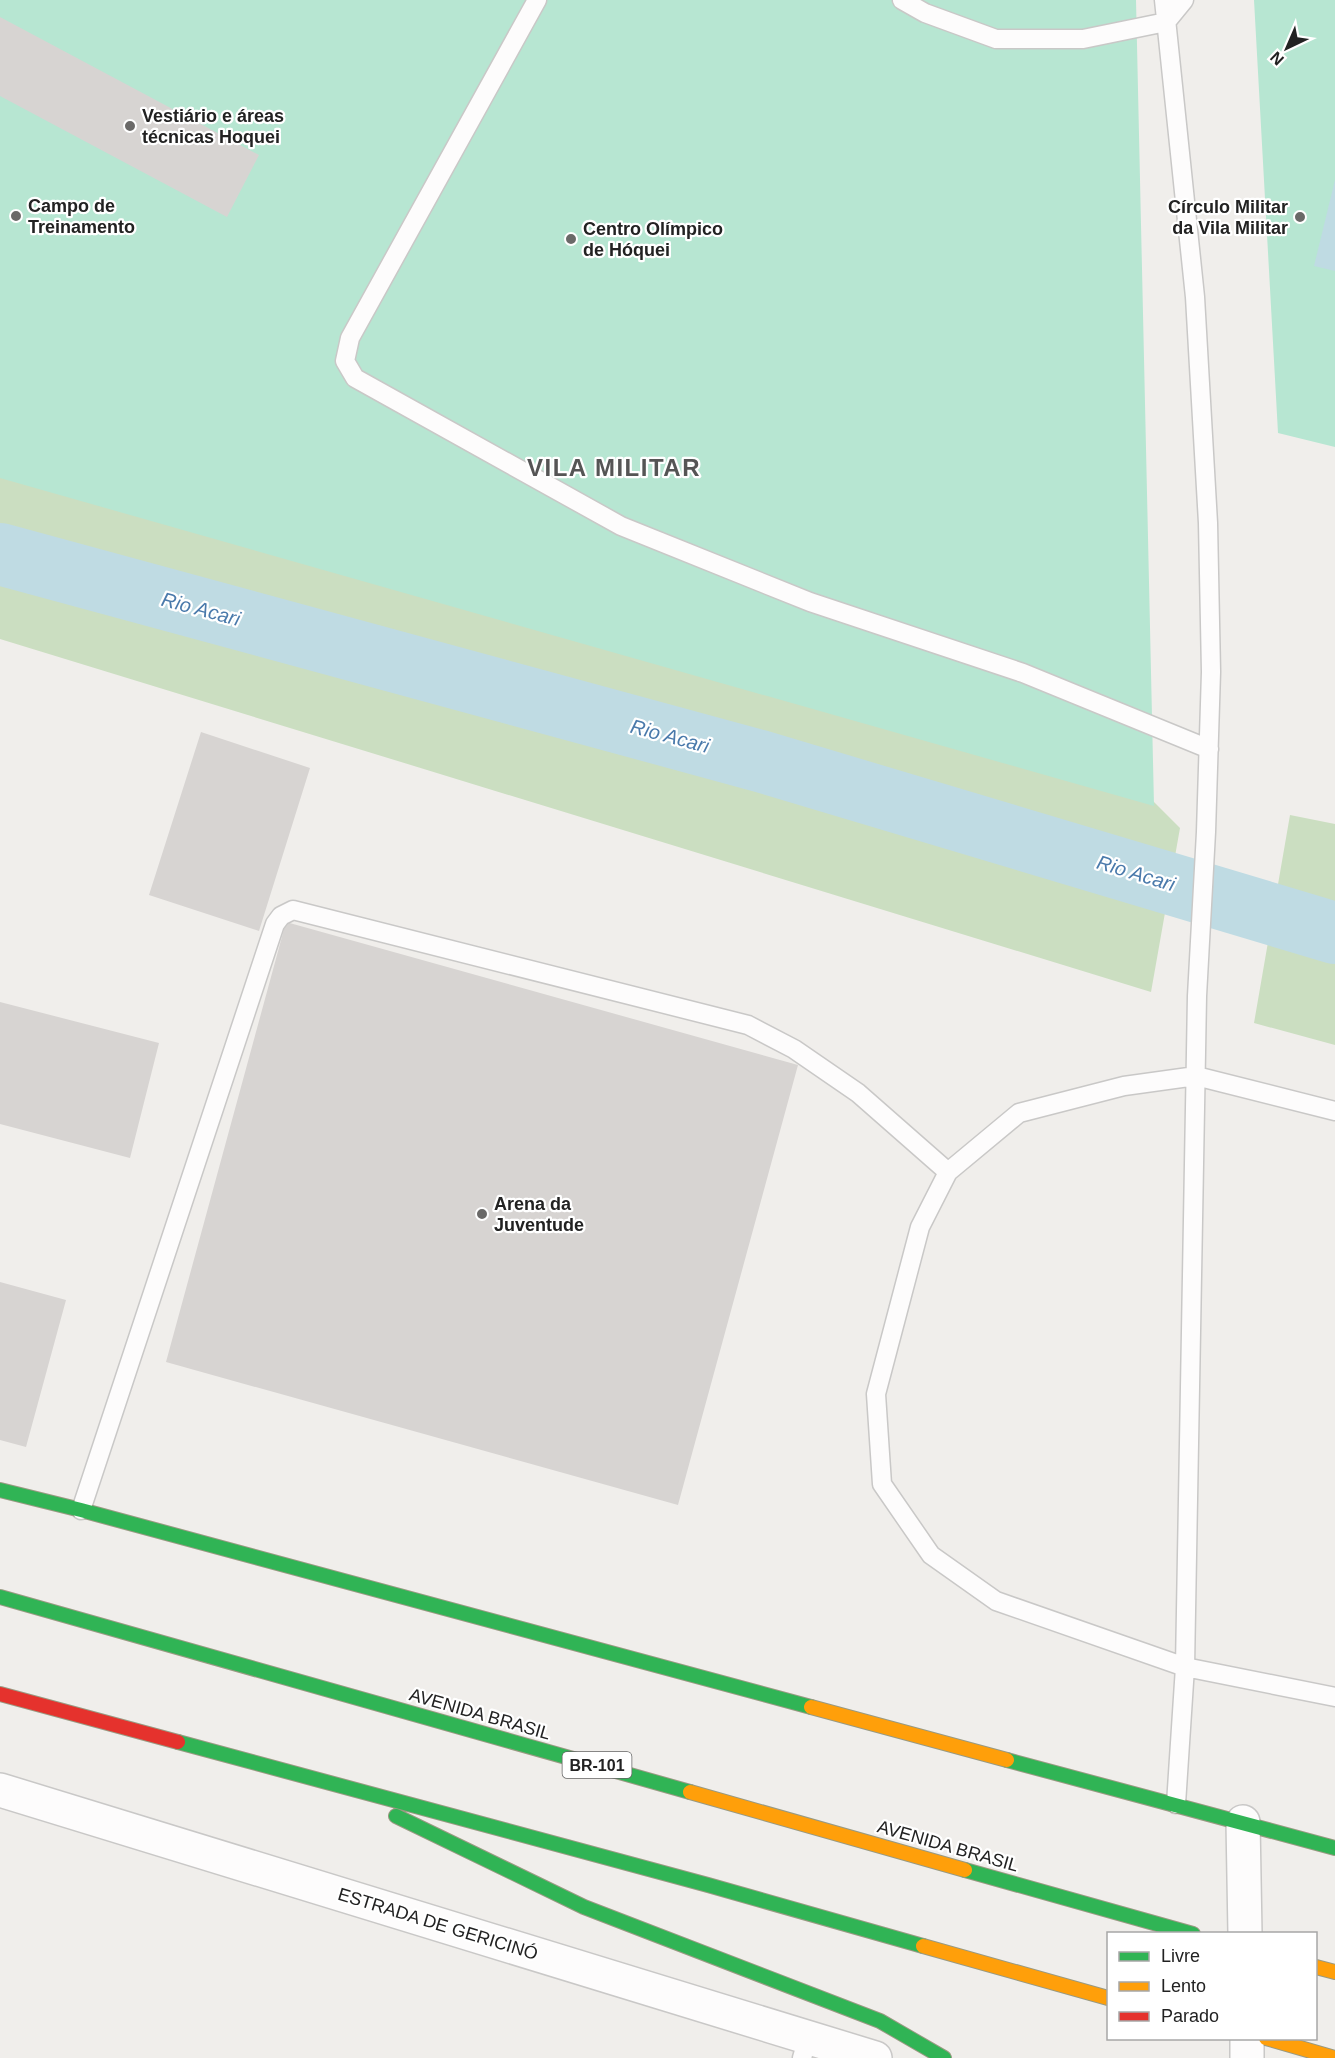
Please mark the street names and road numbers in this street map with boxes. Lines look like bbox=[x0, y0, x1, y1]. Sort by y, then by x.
street label: AVENIDA BRASIL bbox=[407, 1684, 553, 1744]
road number: BR-101 bbox=[562, 1752, 632, 1778]
street label: AVENIDA BRASIL bbox=[875, 1816, 1021, 1876]
street label: ESTRADA DE GERICINÓ bbox=[336, 1883, 541, 1964]

